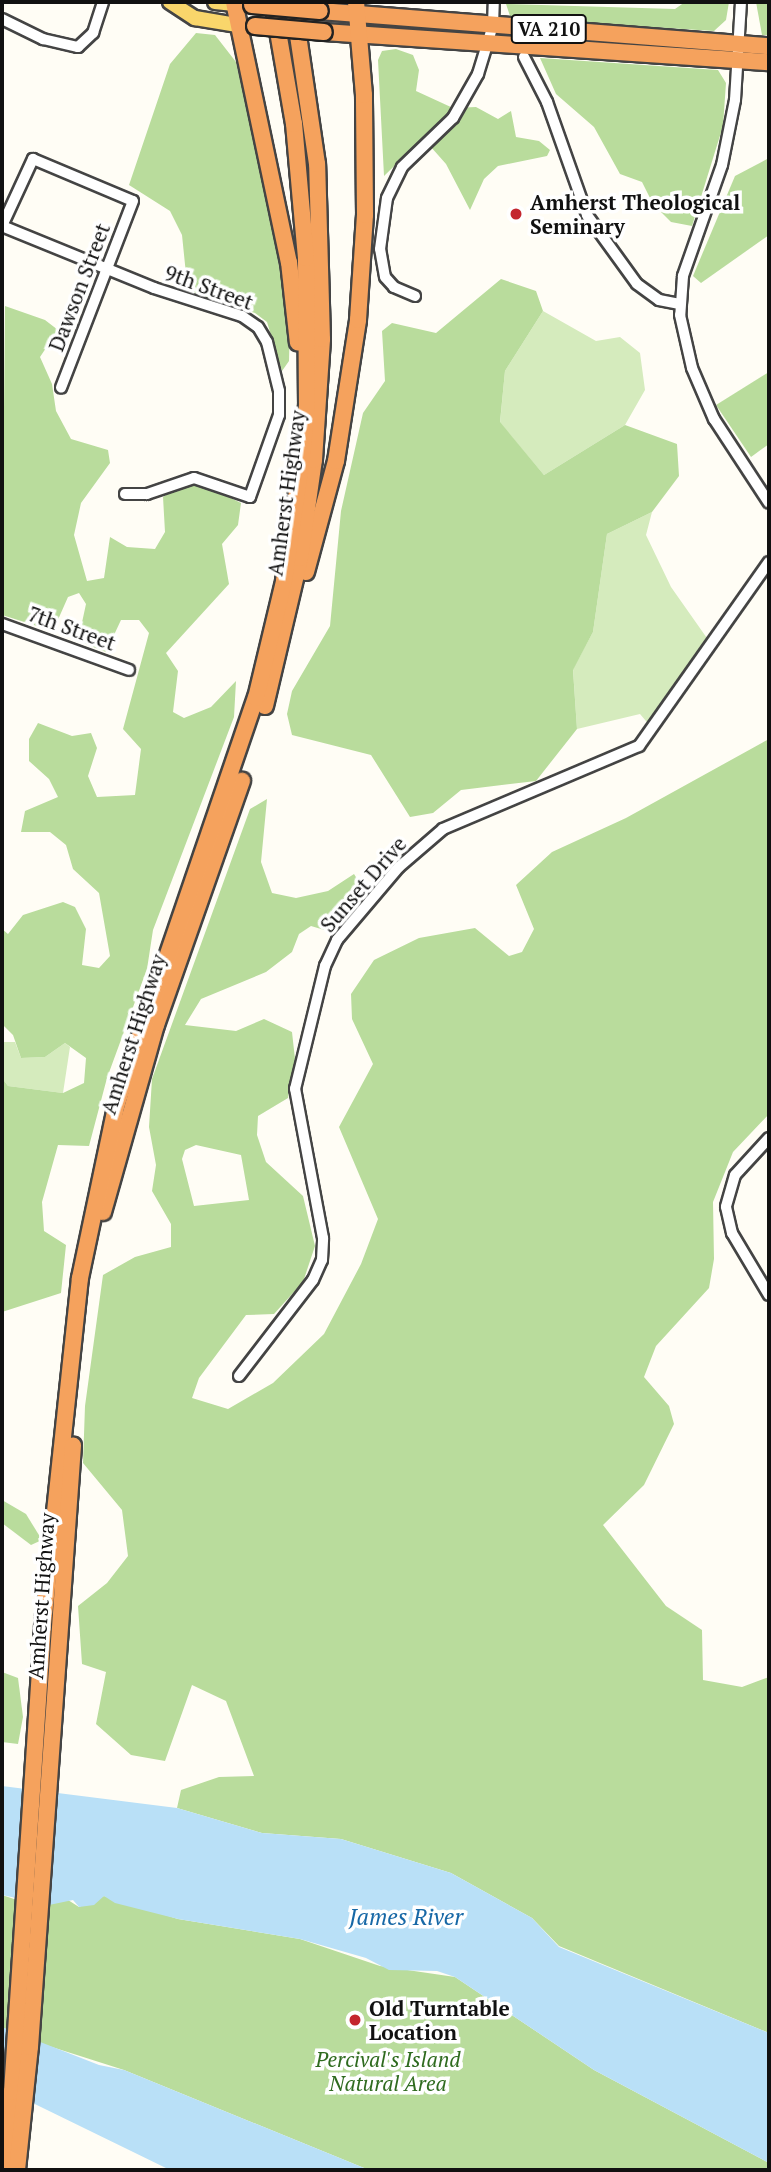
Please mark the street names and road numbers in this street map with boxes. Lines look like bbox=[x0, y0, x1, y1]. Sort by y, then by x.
road number: VA 210 bbox=[510, 14, 588, 44]
street label: Dawson Street bbox=[43, 219, 115, 355]
street label: 9th Street bbox=[161, 259, 257, 315]
street label: Amherst Highway bbox=[262, 409, 310, 577]
street label: 7th Street bbox=[25, 601, 119, 655]
street label: Sunset Drive bbox=[315, 831, 411, 937]
street label: Amherst Highway bbox=[95, 951, 171, 1117]
street label: Amherst Highway bbox=[23, 1512, 59, 1680]

